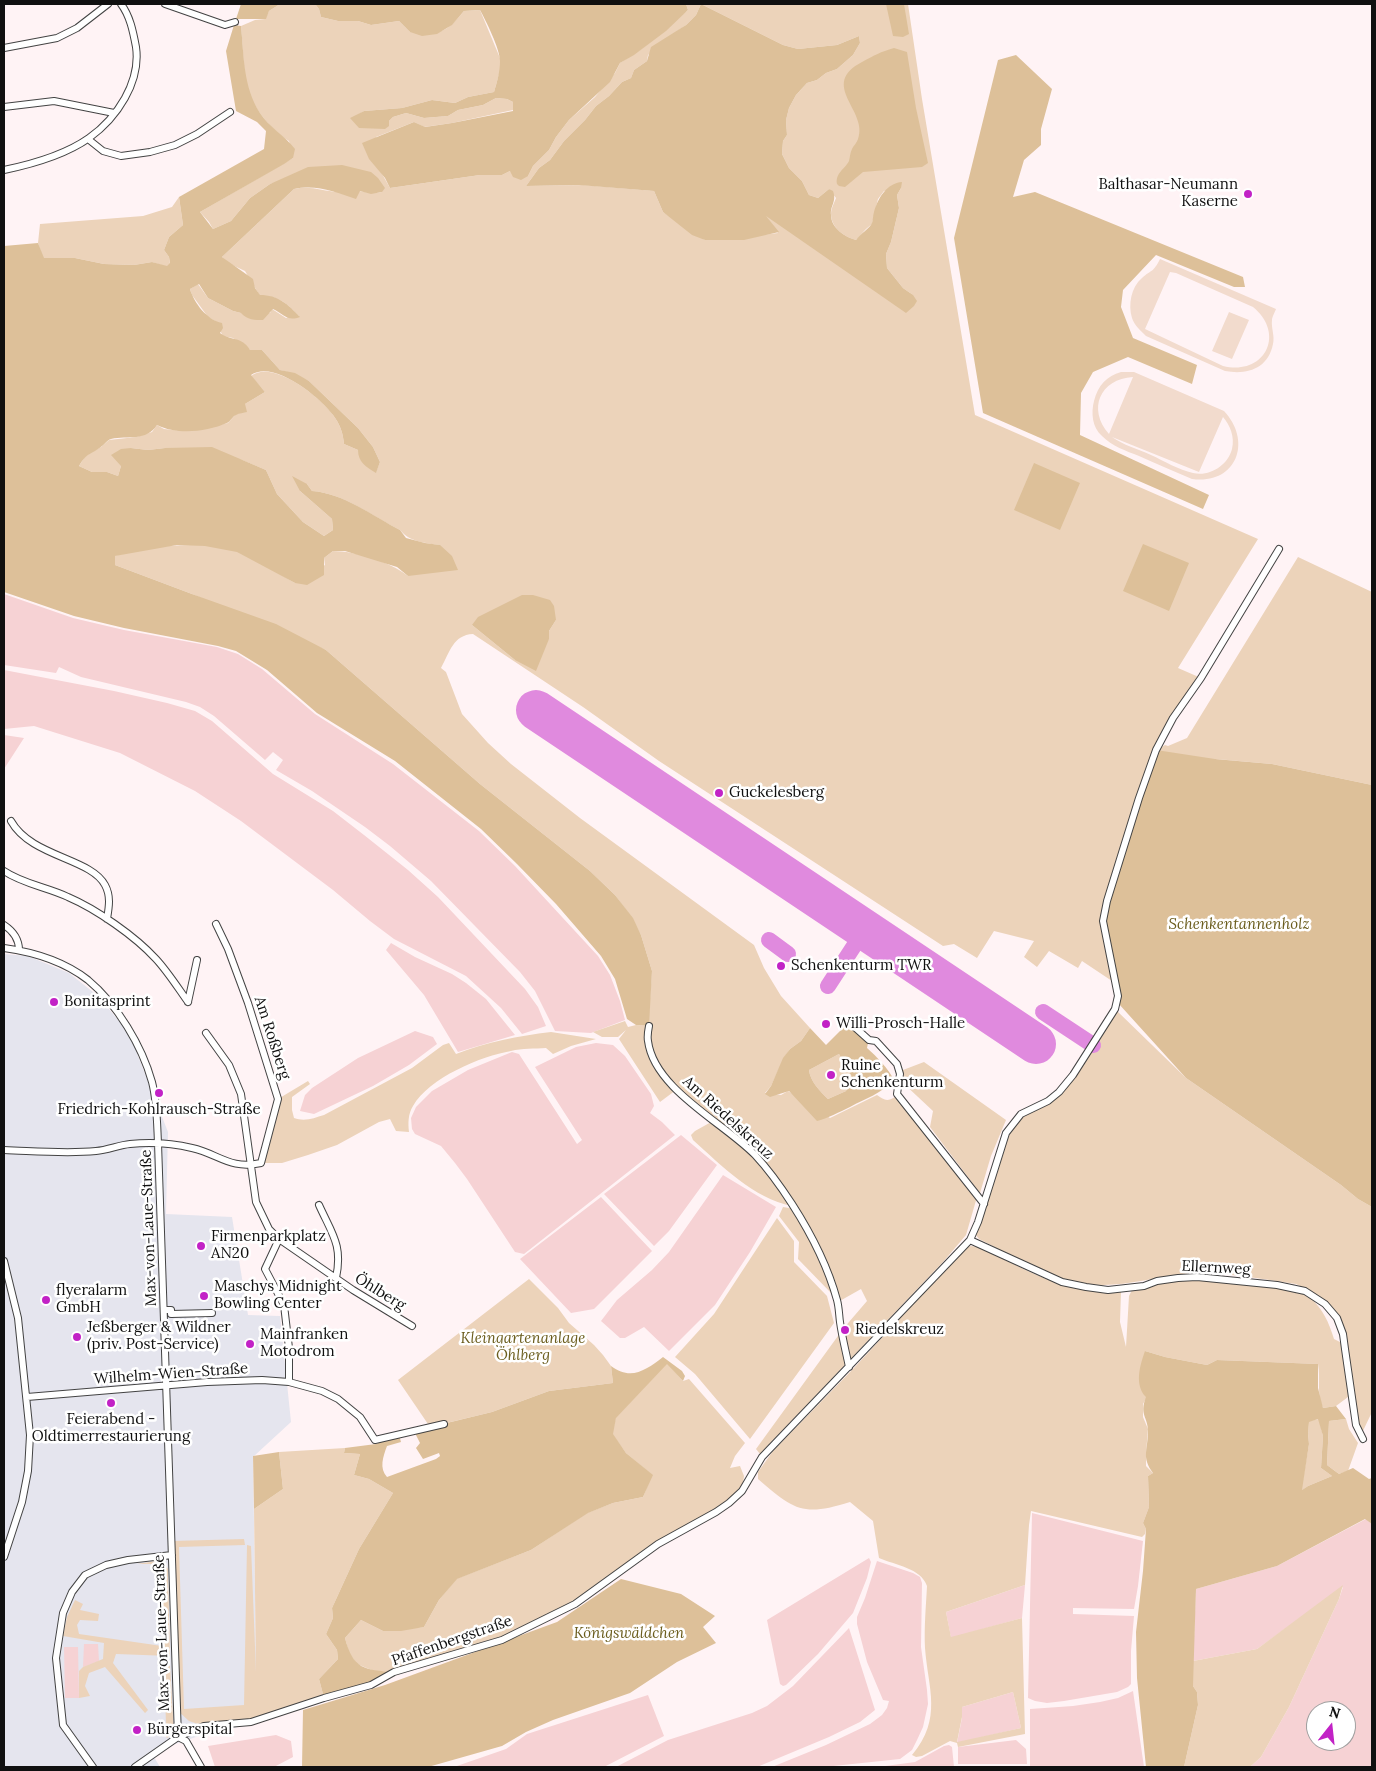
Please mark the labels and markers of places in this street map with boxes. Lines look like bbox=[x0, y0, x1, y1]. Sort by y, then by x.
place label: Balthasar-Neumann Kaserne bbox=[1098, 176, 1238, 211]
marker: Balthasar-Neumann Kaserne bbox=[1242, 188, 1254, 200]
place label: Guckelesberg bbox=[729, 784, 824, 802]
marker: Guckelesberg bbox=[713, 787, 725, 799]
place label: Schenkenturm TWR bbox=[791, 957, 931, 975]
marker: Schenkenturm TWR bbox=[775, 960, 787, 972]
place label: Bonitasprint bbox=[64, 993, 151, 1011]
marker: Bonitasprint bbox=[48, 996, 60, 1008]
place label: Willi-Prosch-Halle bbox=[836, 1015, 965, 1033]
marker: Willi-Prosch-Halle bbox=[820, 1018, 832, 1030]
place label: Ruine Schenkenturm bbox=[841, 1057, 943, 1092]
marker: Ruine Schenkenturm bbox=[825, 1069, 837, 1081]
marker: Friedrich-Kohlrausch-Straße bbox=[153, 1087, 165, 1099]
place label: Friedrich-Kohlrausch-Straße bbox=[57, 1101, 261, 1119]
place label: Firmenparkplatz AN20 bbox=[211, 1228, 326, 1263]
marker: Firmenparkplatz AN20 bbox=[195, 1240, 207, 1252]
place label: Maschys Midnight Bowling Center bbox=[214, 1278, 342, 1313]
place label: flyeralarm GmbH bbox=[56, 1282, 127, 1317]
marker: Maschys Midnight Bowling Center bbox=[198, 1290, 210, 1302]
marker: flyeralarm GmbH bbox=[40, 1294, 52, 1306]
place label: Jeßberger & Wildner (priv. Post-Service) bbox=[87, 1319, 231, 1354]
place label: Riedelskreuz bbox=[855, 1321, 944, 1339]
marker: Riedelskreuz bbox=[839, 1324, 851, 1336]
place label: Mainfranken Motodrom bbox=[260, 1326, 348, 1361]
marker: Jeßberger & Wildner (priv. Post-Service) bbox=[71, 1331, 83, 1343]
marker: Mainfranken Motodrom bbox=[244, 1338, 256, 1350]
marker: Feierabend - Oldtimerrestaurierung bbox=[105, 1397, 117, 1409]
place label: Feierabend - Oldtimerrestaurierung bbox=[32, 1411, 190, 1446]
place label: Bürgerspital bbox=[147, 1721, 232, 1739]
marker: Bürgerspital bbox=[131, 1724, 143, 1736]

